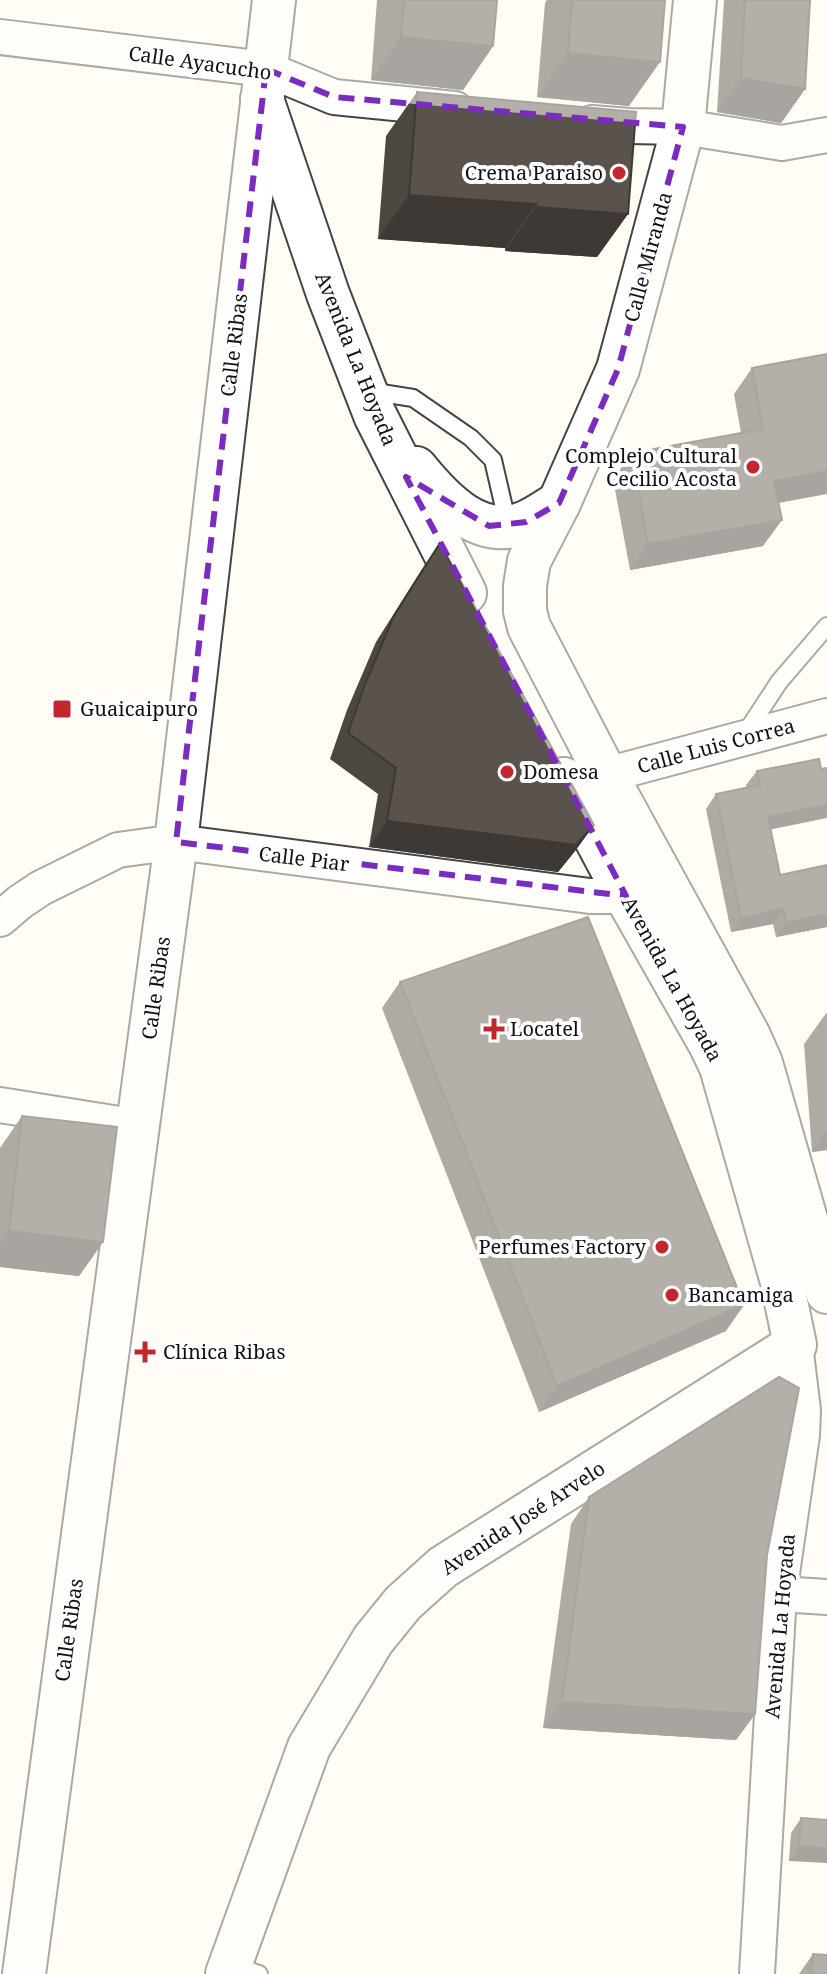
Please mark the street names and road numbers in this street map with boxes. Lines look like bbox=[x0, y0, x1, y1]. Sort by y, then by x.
street label: Calle Ayacucho bbox=[127, 39, 273, 86]
street label: Calle Miranda bbox=[617, 189, 678, 325]
street label: Avenida La Hoyada bbox=[309, 268, 404, 450]
street label: Calle Ribas bbox=[214, 292, 253, 398]
street label: Calle Luis Correa bbox=[634, 711, 798, 780]
street label: Calle Piar bbox=[257, 840, 351, 878]
street label: Avenida La Hoyada bbox=[616, 891, 729, 1066]
street label: Calle Ribas bbox=[135, 935, 176, 1041]
street label: Avenida José Arvelo bbox=[436, 1454, 610, 1581]
street label: Avenida La Hoyada bbox=[758, 1533, 801, 1719]
street label: Calle Ribas bbox=[48, 1577, 89, 1683]

